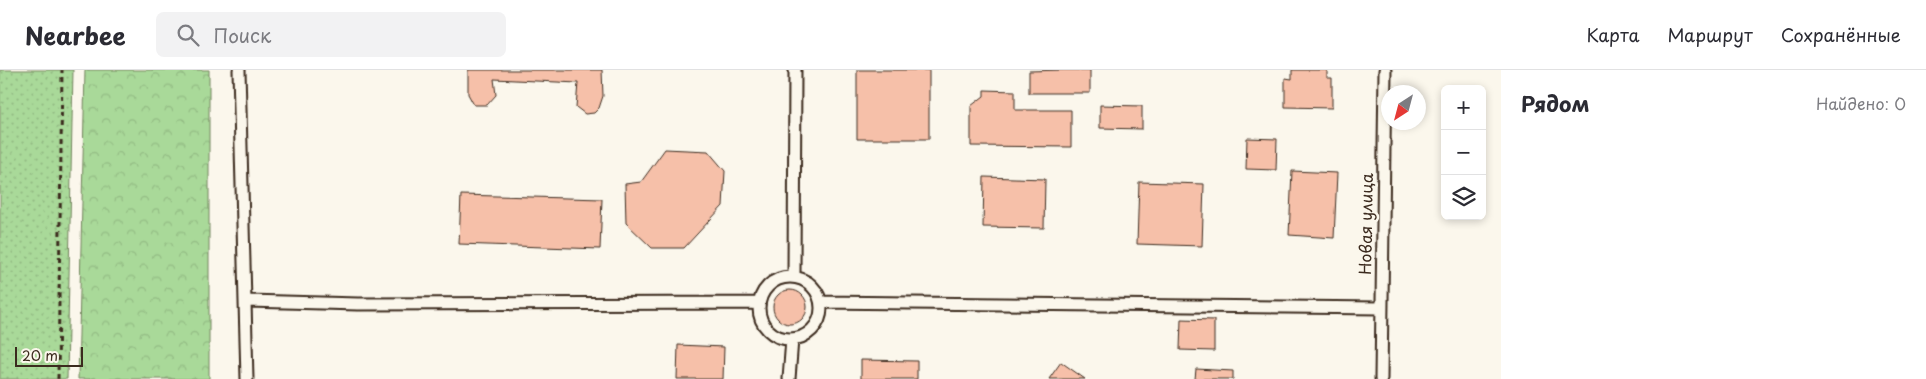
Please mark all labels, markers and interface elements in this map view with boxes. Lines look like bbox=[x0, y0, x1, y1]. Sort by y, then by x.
search box bbox=[156, 12, 506, 57]
text: Nearbee bbox=[25, 17, 126, 53]
icon: search bbox=[174, 21, 202, 49]
text: Поиск bbox=[214, 21, 271, 49]
text: Карта bbox=[1587, 21, 1639, 48]
text: Маршрут bbox=[1667, 21, 1753, 48]
text: Сохранённые bbox=[1781, 21, 1901, 48]
north arrow bbox=[1381, 85, 1426, 130]
map controls bbox=[1441, 85, 1486, 220]
button: + bbox=[1441, 85, 1486, 130]
text: Рядом bbox=[1521, 87, 1589, 119]
text: Найдено: 0 bbox=[1816, 91, 1906, 115]
button: − bbox=[1441, 130, 1486, 175]
street label: Новая улица bbox=[1352, 173, 1378, 275]
button: layers bbox=[1441, 175, 1486, 220]
scale bar bbox=[15, 344, 82, 367]
text: 20 m bbox=[22, 345, 58, 366]

